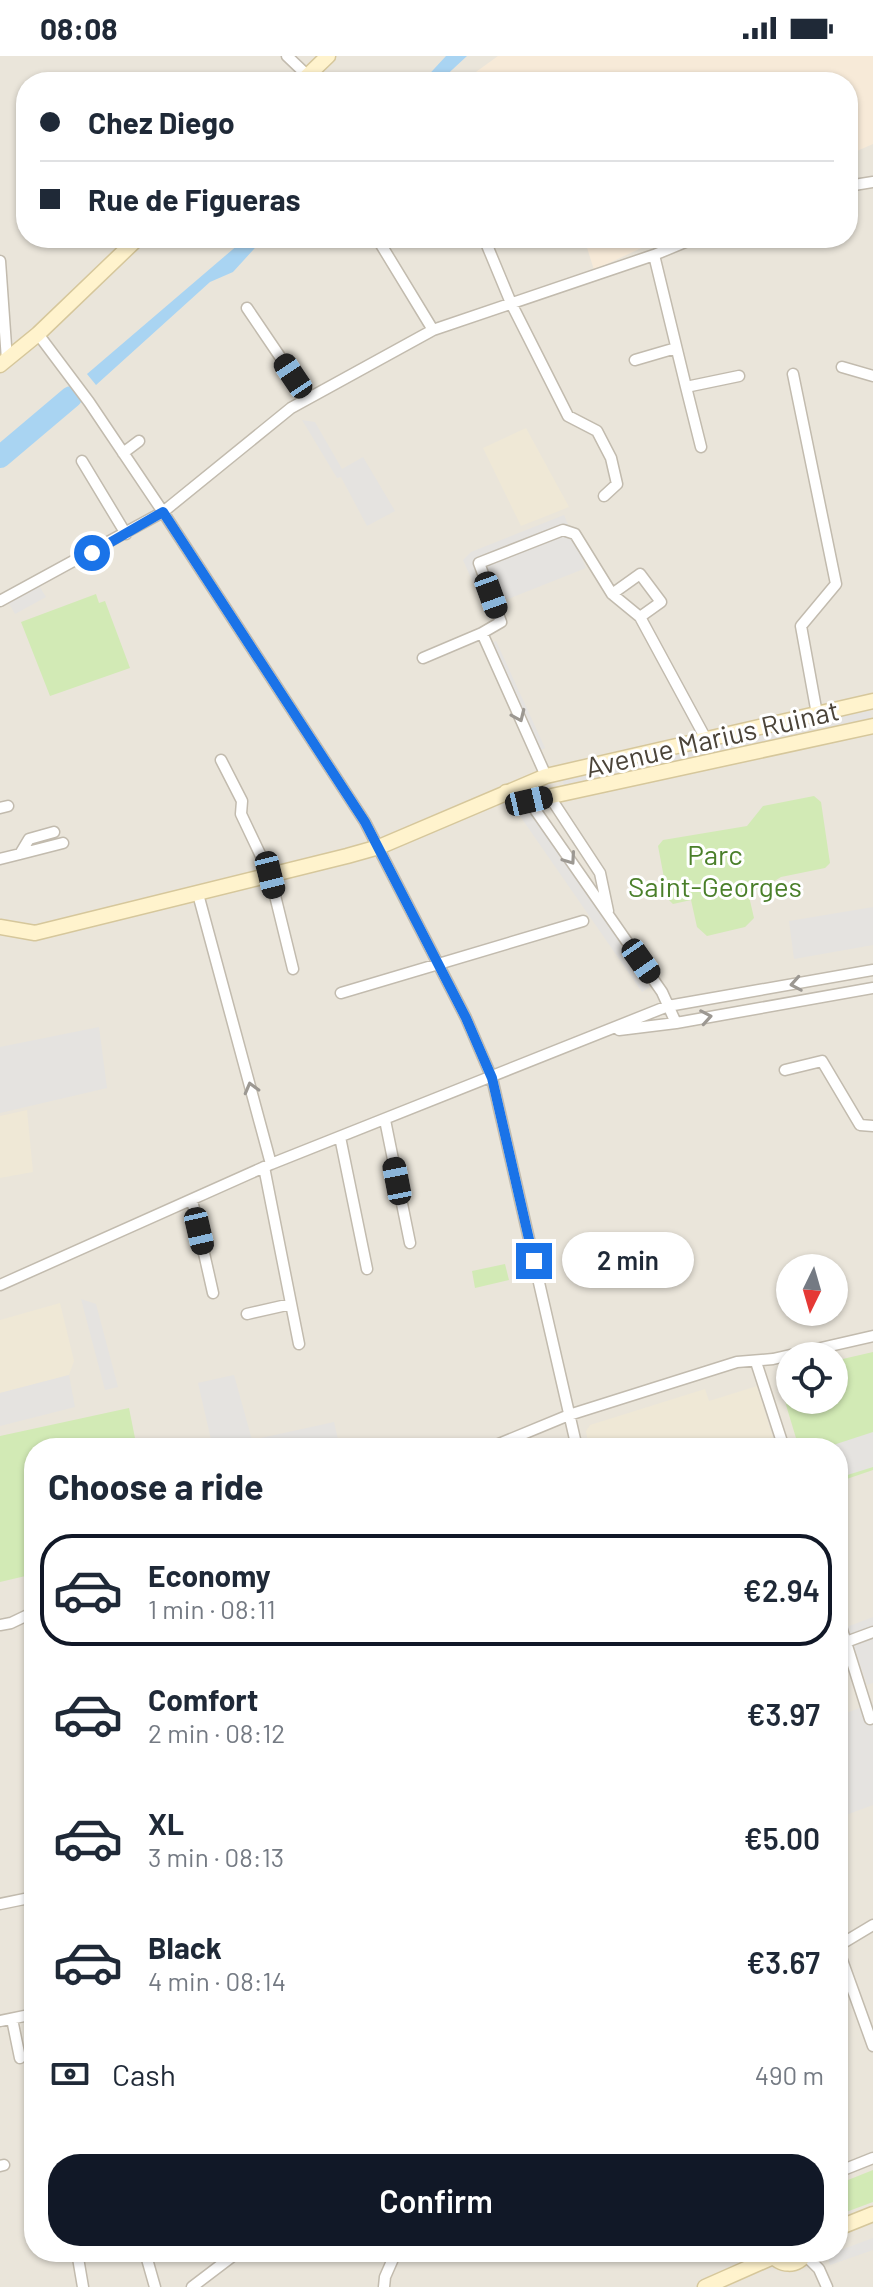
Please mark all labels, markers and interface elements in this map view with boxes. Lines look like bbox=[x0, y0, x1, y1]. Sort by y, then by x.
text: 08:08 bbox=[40, 10, 118, 46]
text: Chez Diego bbox=[88, 104, 235, 140]
text: Rue de Figueras bbox=[88, 181, 301, 217]
car bbox=[270, 349, 316, 403]
route start bbox=[74, 535, 110, 571]
car bbox=[472, 568, 510, 622]
street label: Avenue Marius Ruinat bbox=[582, 692, 842, 784]
one-way arrow bbox=[509, 707, 525, 722]
car bbox=[503, 784, 555, 818]
park label: Parc Saint-Georges bbox=[628, 837, 802, 903]
car bbox=[253, 849, 287, 901]
one-way arrow bbox=[560, 850, 575, 864]
car bbox=[617, 934, 665, 988]
one-way arrow bbox=[789, 974, 803, 991]
one-way arrow bbox=[699, 1010, 713, 1027]
one-way arrow bbox=[244, 1082, 260, 1096]
car bbox=[381, 1155, 413, 1207]
car bbox=[182, 1205, 216, 1257]
callout: 2 min bbox=[562, 1233, 694, 1289]
route end bbox=[516, 1243, 552, 1279]
text: 2 min bbox=[597, 1244, 659, 1275]
north arrow bbox=[776, 1254, 848, 1326]
map controls bbox=[776, 1254, 848, 1414]
button: locate bbox=[776, 1342, 848, 1414]
text: Choose a ride bbox=[48, 1464, 264, 1507]
icon: car bbox=[52, 1554, 124, 1626]
text: Economy bbox=[148, 1557, 271, 1593]
text: €2.94 bbox=[743, 1572, 820, 1608]
text: 1 min · 08:11 bbox=[148, 1593, 276, 1624]
icon: car bbox=[52, 1678, 124, 1750]
text: Comfort bbox=[148, 1681, 258, 1717]
text: €3.97 bbox=[746, 1696, 820, 1732]
text: 2 min · 08:12 bbox=[148, 1717, 285, 1748]
icon: car bbox=[52, 1802, 124, 1874]
text: XL bbox=[148, 1805, 184, 1841]
text: €5.00 bbox=[744, 1820, 820, 1856]
text: 3 min · 08:13 bbox=[148, 1841, 284, 1872]
icon: car bbox=[52, 1926, 124, 1998]
text: Black bbox=[148, 1929, 222, 1965]
text: €3.67 bbox=[746, 1944, 820, 1980]
text: 4 min · 08:14 bbox=[148, 1965, 286, 1996]
icon: cash bbox=[48, 2052, 92, 2096]
text: Cash bbox=[112, 2056, 176, 2092]
text: 490 m bbox=[755, 2059, 824, 2090]
button: Confirm bbox=[48, 2154, 824, 2246]

